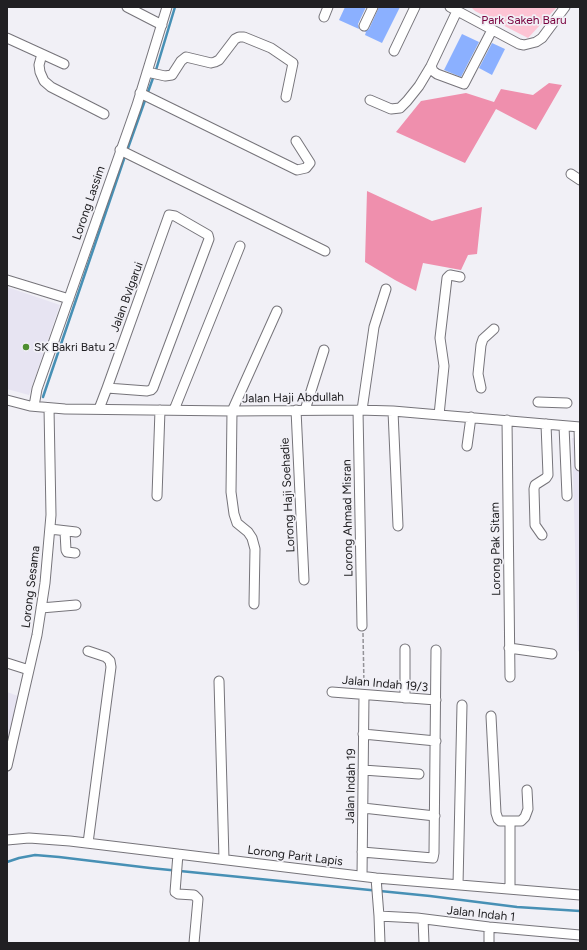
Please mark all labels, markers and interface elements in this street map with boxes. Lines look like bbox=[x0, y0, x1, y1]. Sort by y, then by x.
park label: Park Sakeh Baru bbox=[481, 13, 567, 27]
street label: Lorong Lassim bbox=[70, 164, 108, 242]
street label: Jalan Bvlgarui bbox=[108, 260, 146, 334]
place label: SK Bakri Batu 2 bbox=[34, 340, 115, 354]
marker: SK Bakri Batu 2 bbox=[21, 342, 31, 352]
street label: Jalan Haji Abdullah bbox=[242, 390, 344, 406]
street label: Lorong Haji Soehadie bbox=[278, 437, 298, 553]
street label: Lorong Ahmad Misran bbox=[340, 459, 356, 577]
street label: Lorong Pak Sitam bbox=[488, 502, 504, 596]
street label: Lorong Sesama bbox=[19, 545, 43, 629]
street label: Jalan Indah 19/3 bbox=[341, 673, 429, 695]
street label: Jalan Indah 19 bbox=[343, 748, 359, 824]
street label: Lorong Parit Lapis bbox=[246, 843, 344, 869]
street label: Jalan Indah 1 bbox=[446, 903, 516, 925]

